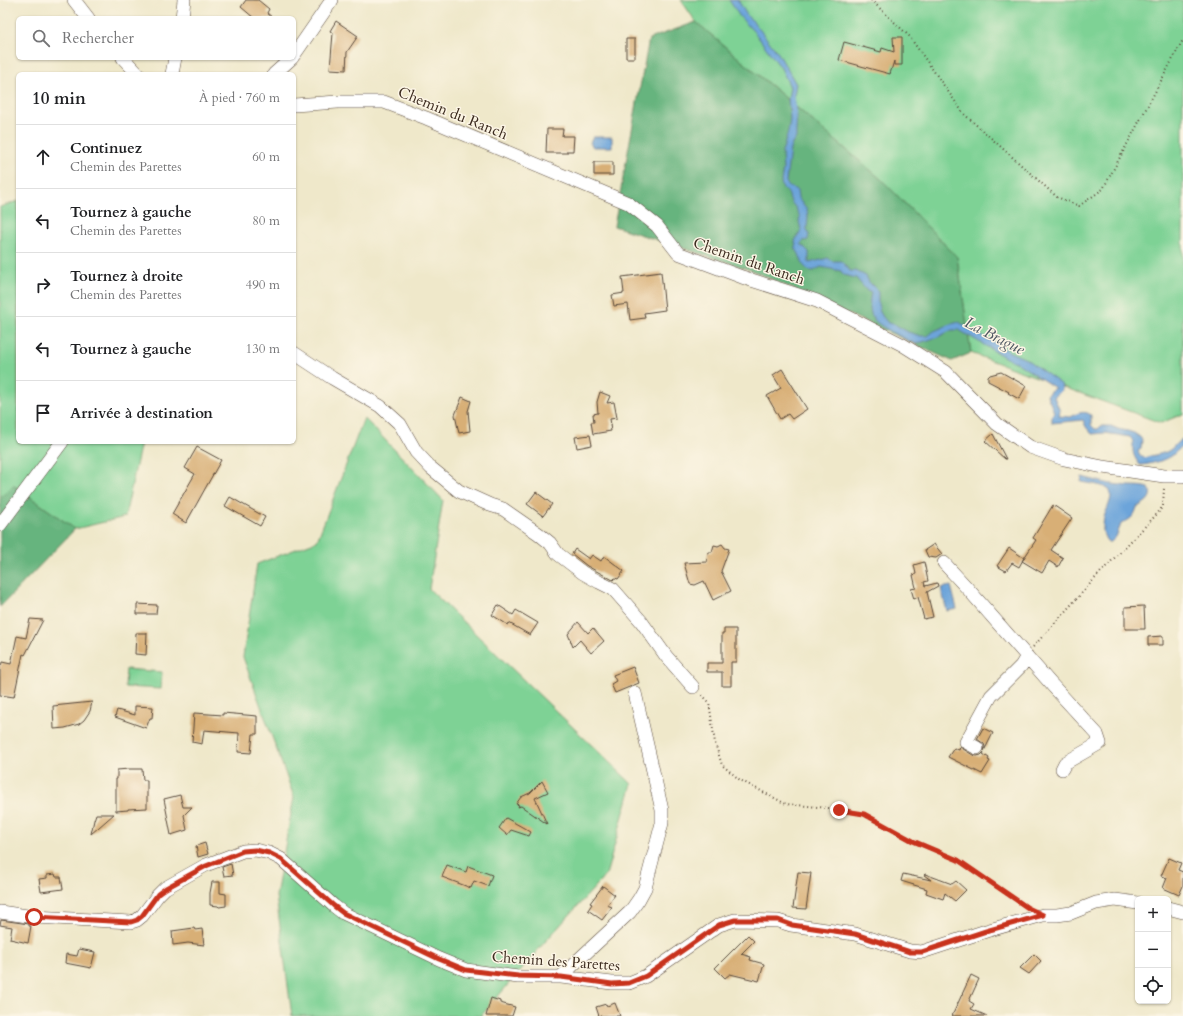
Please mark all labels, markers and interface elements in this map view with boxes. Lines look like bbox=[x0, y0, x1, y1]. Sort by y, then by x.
search box bbox=[16, 16, 296, 60]
icon: search bbox=[30, 27, 52, 49]
text: Rechercher bbox=[62, 28, 134, 48]
street label: Chemin du Ranch bbox=[395, 82, 512, 144]
text: 10 min bbox=[32, 87, 86, 110]
text: À pied · 760 m bbox=[199, 89, 280, 107]
text: Continuez bbox=[70, 138, 142, 158]
icon: ahead bbox=[32, 146, 54, 168]
text: 60 m bbox=[252, 148, 280, 166]
text: Chemin des Parettes bbox=[70, 158, 182, 176]
text: Tournez à gauche bbox=[70, 202, 192, 222]
icon: left bbox=[32, 210, 54, 232]
text: 80 m bbox=[252, 212, 280, 230]
text: Chemin des Parettes bbox=[70, 222, 182, 240]
street label: Chemin du Ranch bbox=[691, 233, 808, 290]
text: Tournez à droite bbox=[70, 266, 183, 286]
icon: right bbox=[32, 274, 54, 296]
text: 490 m bbox=[246, 276, 280, 294]
text: Chemin des Parettes bbox=[70, 286, 182, 304]
water label: La Brague bbox=[961, 311, 1029, 361]
icon: left bbox=[32, 338, 54, 360]
text: Tournez à gauche bbox=[70, 339, 192, 359]
text: 130 m bbox=[246, 340, 280, 358]
icon: arrive bbox=[32, 402, 54, 424]
text: Arrivée à destination bbox=[70, 403, 213, 423]
route end bbox=[830, 801, 848, 819]
map controls bbox=[1135, 896, 1171, 1004]
button: + bbox=[1135, 896, 1171, 932]
route start bbox=[25, 908, 43, 926]
button: − bbox=[1135, 932, 1171, 968]
street label: Chemin des Parettes bbox=[491, 947, 621, 975]
button: locate bbox=[1135, 968, 1171, 1004]

